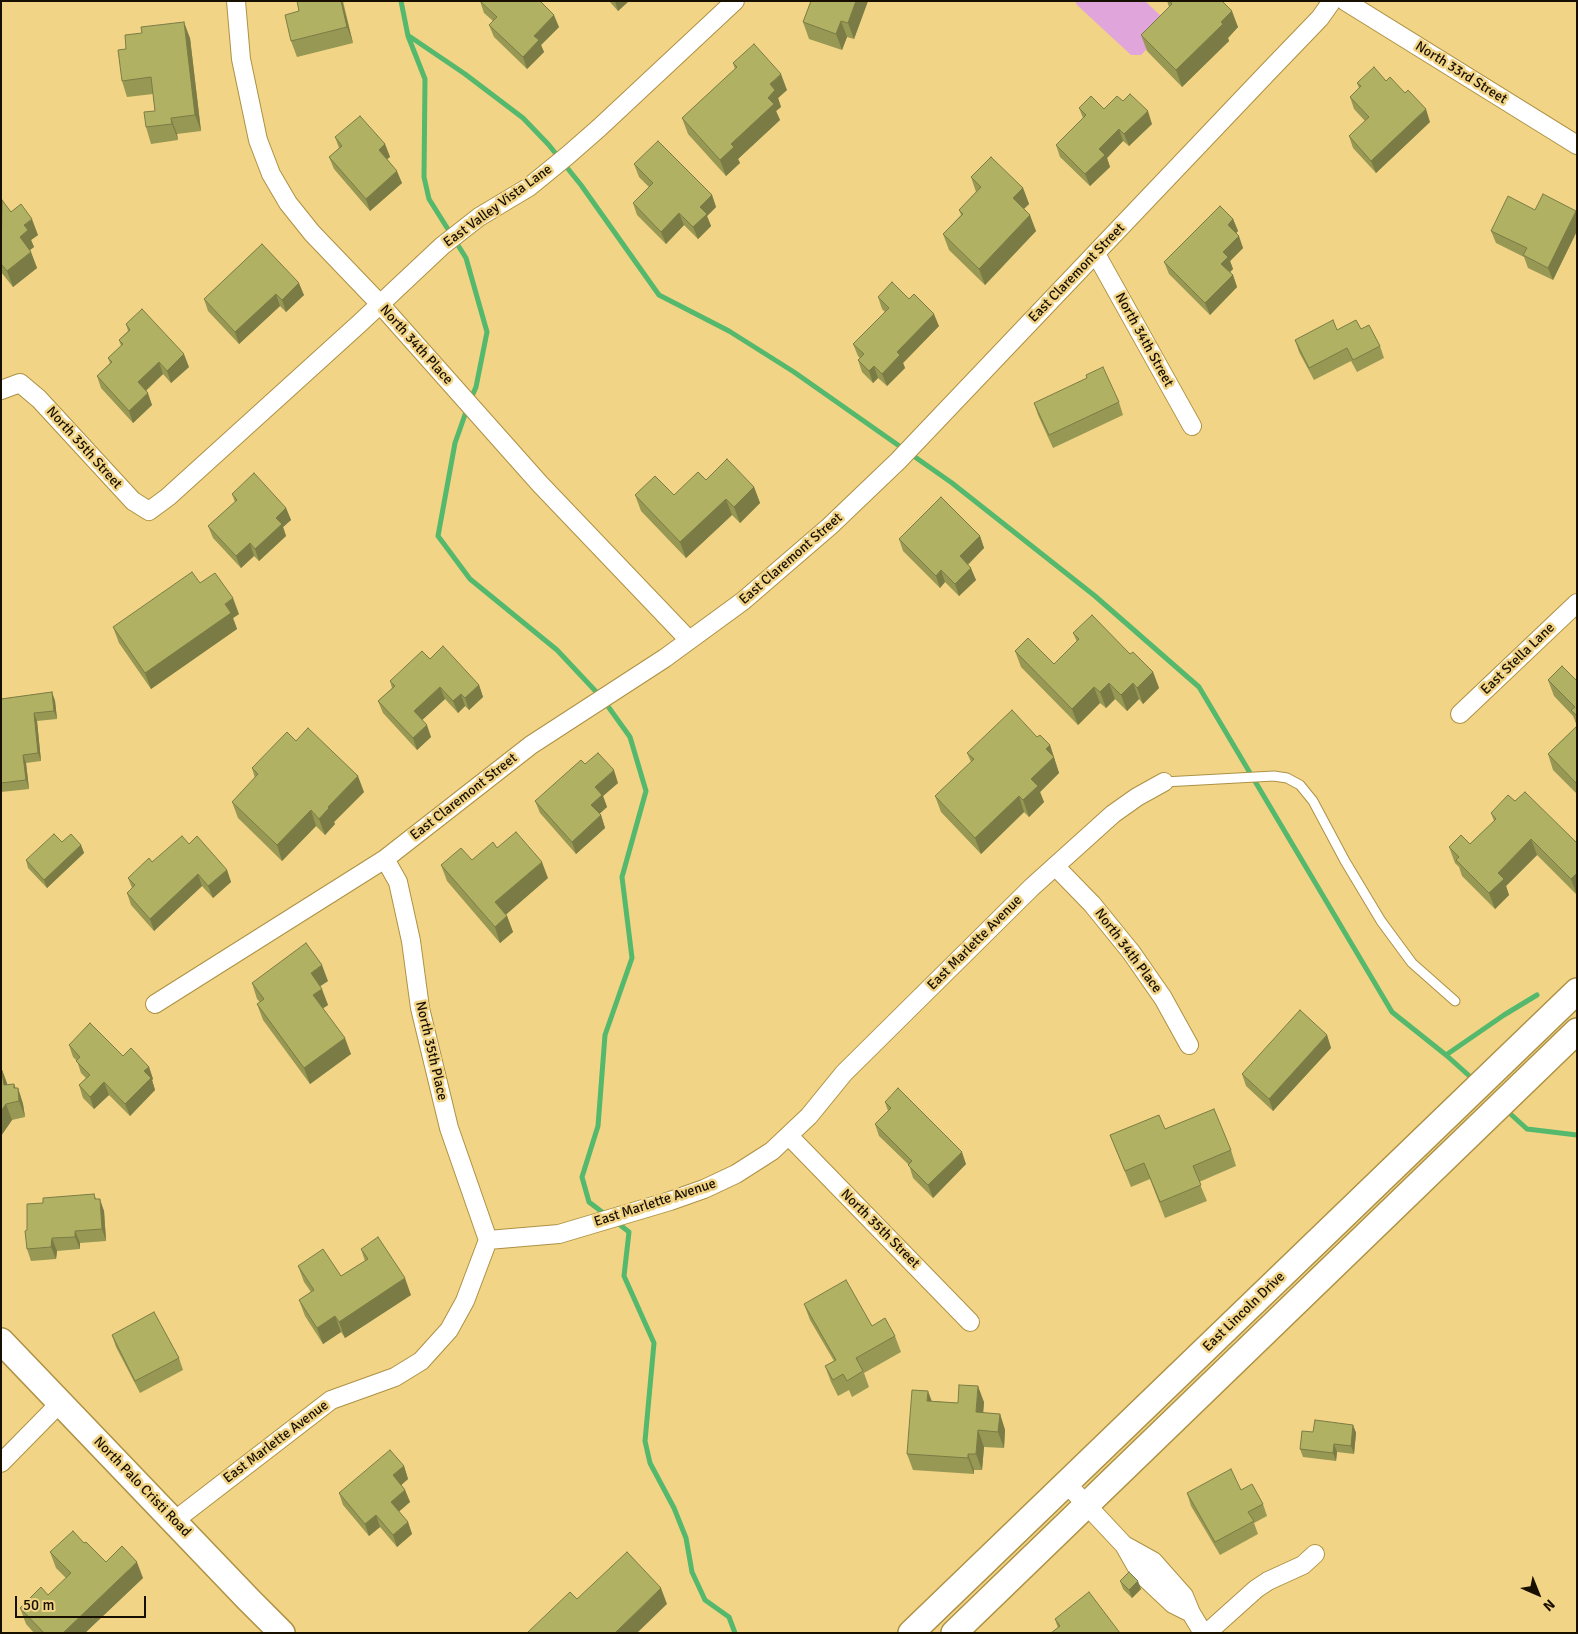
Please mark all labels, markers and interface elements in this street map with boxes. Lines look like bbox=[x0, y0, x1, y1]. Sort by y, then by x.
street label: North 33rd Street bbox=[1412, 38, 1510, 108]
street label: East Valley Vista Lane bbox=[440, 161, 556, 251]
street label: East Claremont Street bbox=[1025, 220, 1129, 326]
street label: North 34th Street bbox=[1111, 290, 1177, 390]
street label: North 34th Place bbox=[376, 302, 456, 388]
street label: North 35th Street bbox=[43, 403, 125, 493]
street label: East Claremont Street bbox=[736, 510, 846, 608]
street label: East Stella Lane bbox=[1478, 620, 1558, 698]
street label: East Claremont Street bbox=[407, 750, 521, 844]
street label: East Marlette Avenue bbox=[924, 892, 1026, 994]
street label: North 34th Place bbox=[1091, 906, 1165, 996]
street label: North 35th Place bbox=[411, 1000, 451, 1102]
street label: East Marlette Avenue bbox=[592, 1175, 718, 1231]
street label: North 35th Street bbox=[837, 1186, 923, 1272]
street label: East Lincoln Drive bbox=[1200, 1269, 1288, 1355]
street label: East Marlette Avenue bbox=[220, 1397, 332, 1487]
street label: North Palo Cristi Road bbox=[90, 1433, 194, 1541]
north arrow bbox=[1513, 1569, 1563, 1619]
scale bar bbox=[18, 1586, 149, 1618]
text: 50 m bbox=[23, 1596, 54, 1614]
text: N bbox=[1539, 1596, 1558, 1615]

